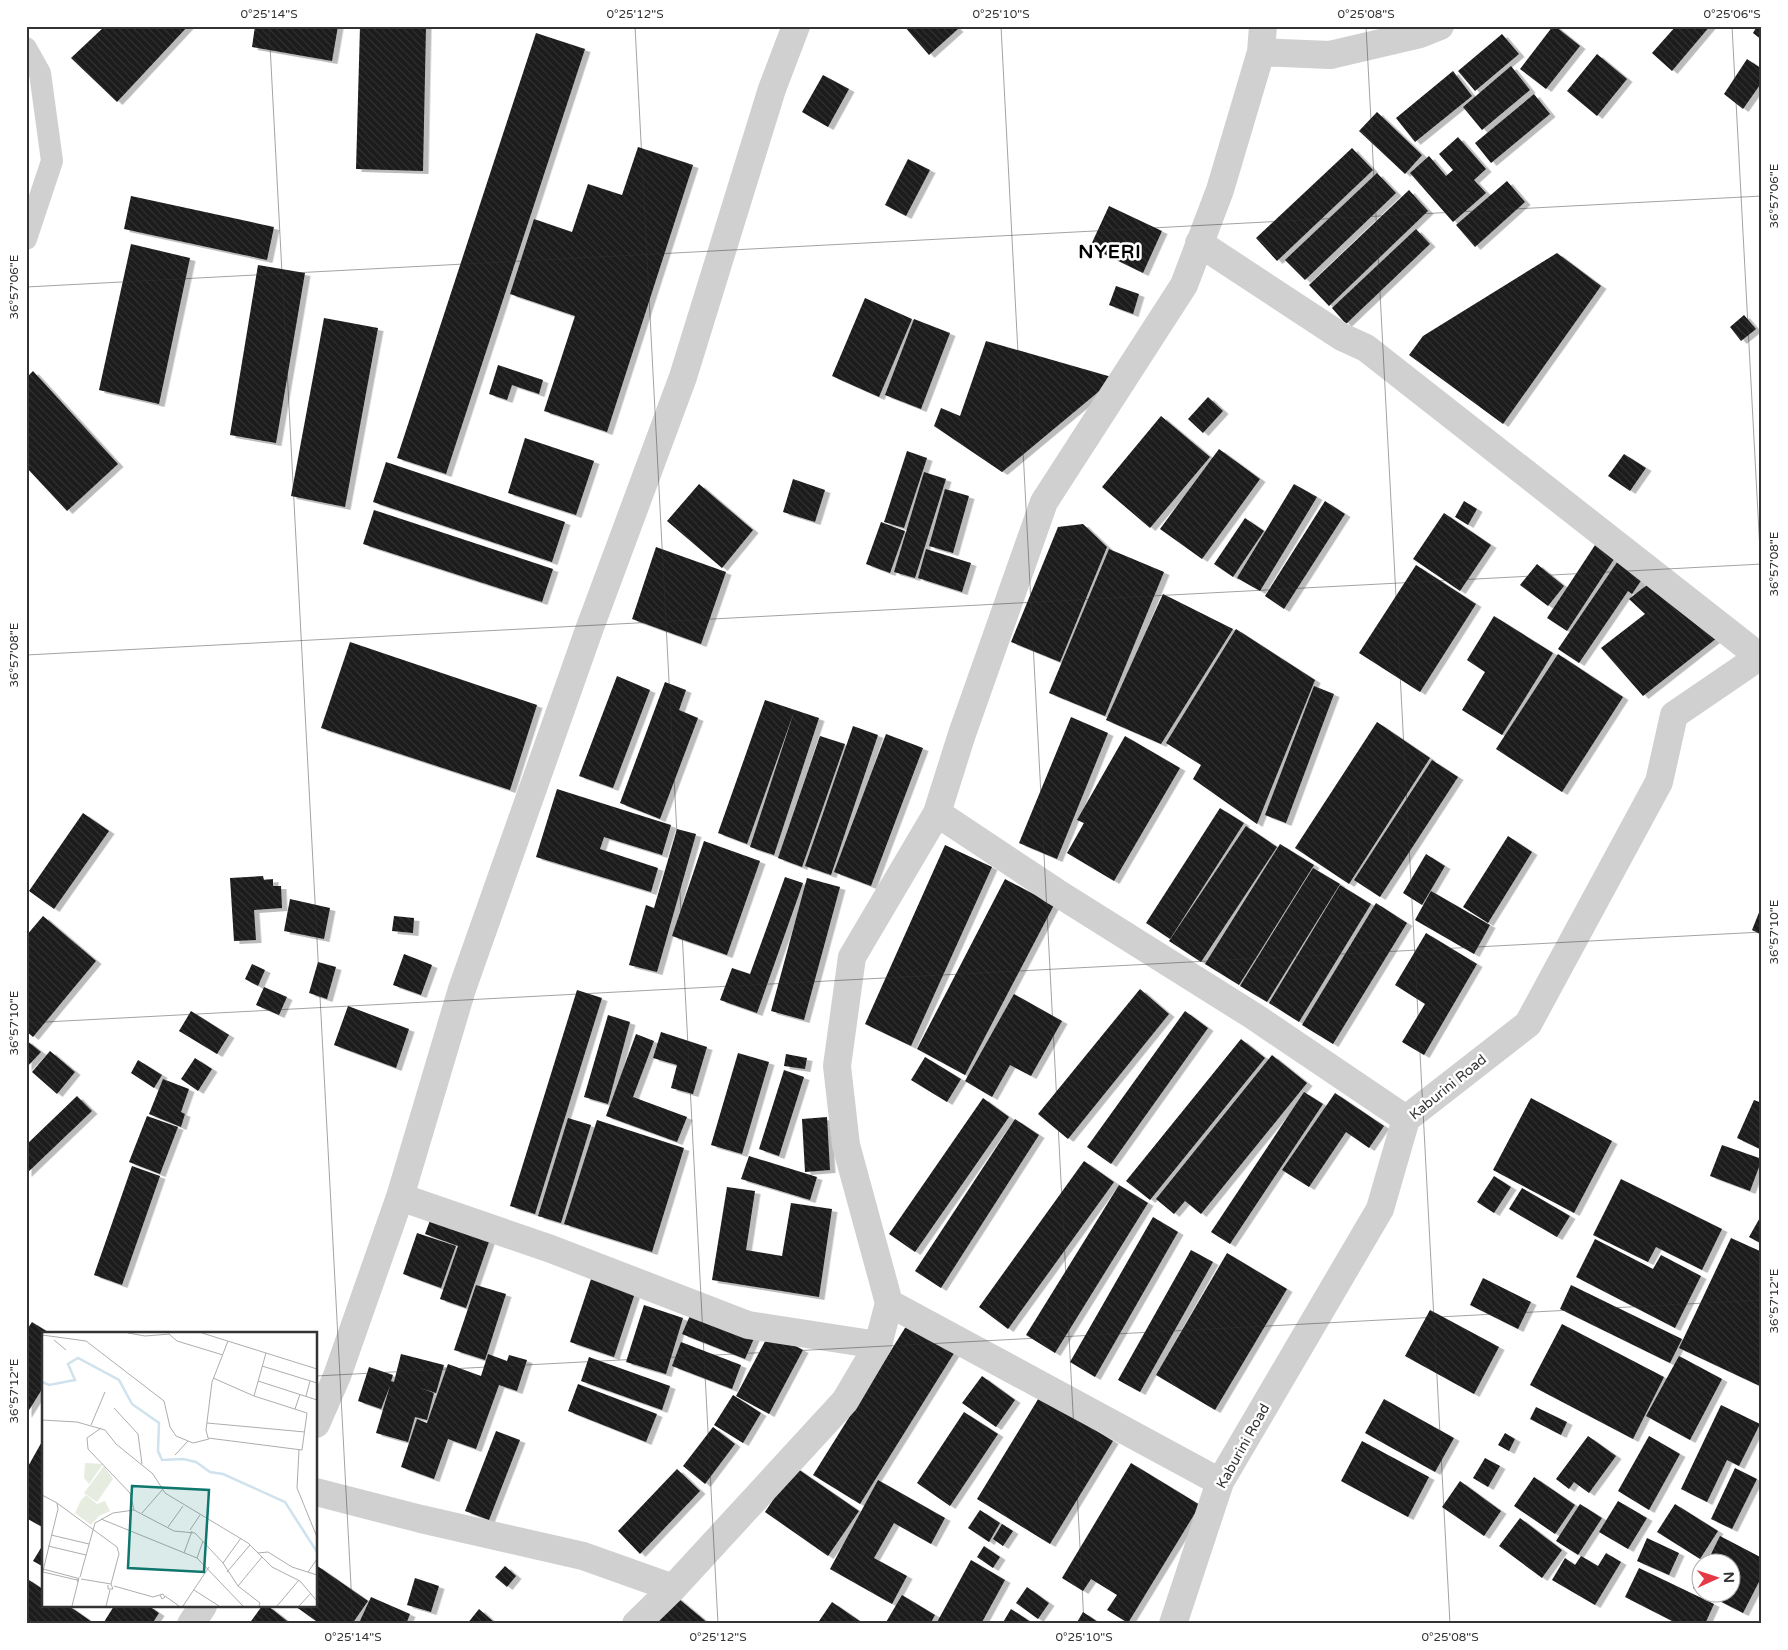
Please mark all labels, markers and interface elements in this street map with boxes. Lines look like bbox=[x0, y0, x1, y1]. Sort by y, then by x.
text: 0°25'14"S bbox=[240, 7, 298, 21]
text: 0°25'12"S bbox=[606, 7, 664, 21]
text: 0°25'10"S bbox=[972, 7, 1030, 21]
text: 0°25'08"S bbox=[1337, 7, 1395, 21]
text: 0°25'06"S bbox=[1703, 7, 1761, 21]
text: 36°57'06"E bbox=[1767, 163, 1781, 228]
district label: NYERI bbox=[1078, 241, 1142, 263]
text: 36°57'06"E bbox=[7, 254, 21, 319]
text: 36°57'08"E bbox=[1767, 531, 1781, 596]
text: 36°57'08"E bbox=[7, 622, 21, 687]
text: 36°57'10"E bbox=[1767, 899, 1781, 964]
text: 36°57'10"E bbox=[7, 990, 21, 1055]
street label: Kaburini Road bbox=[1406, 1051, 1490, 1123]
text: 36°57'12"E bbox=[1767, 1268, 1781, 1333]
inset map bbox=[42, 1332, 318, 1608]
text: 36°57'12"E bbox=[7, 1358, 21, 1423]
street label: Kaburini Road bbox=[1213, 1401, 1273, 1491]
north arrow bbox=[1690, 1552, 1740, 1602]
text: N bbox=[1720, 1571, 1737, 1583]
text: 0°25'14"S bbox=[324, 1630, 382, 1644]
text: 0°25'12"S bbox=[689, 1630, 747, 1644]
text: 0°25'10"S bbox=[1055, 1630, 1113, 1644]
text: 0°25'08"S bbox=[1421, 1630, 1479, 1644]

